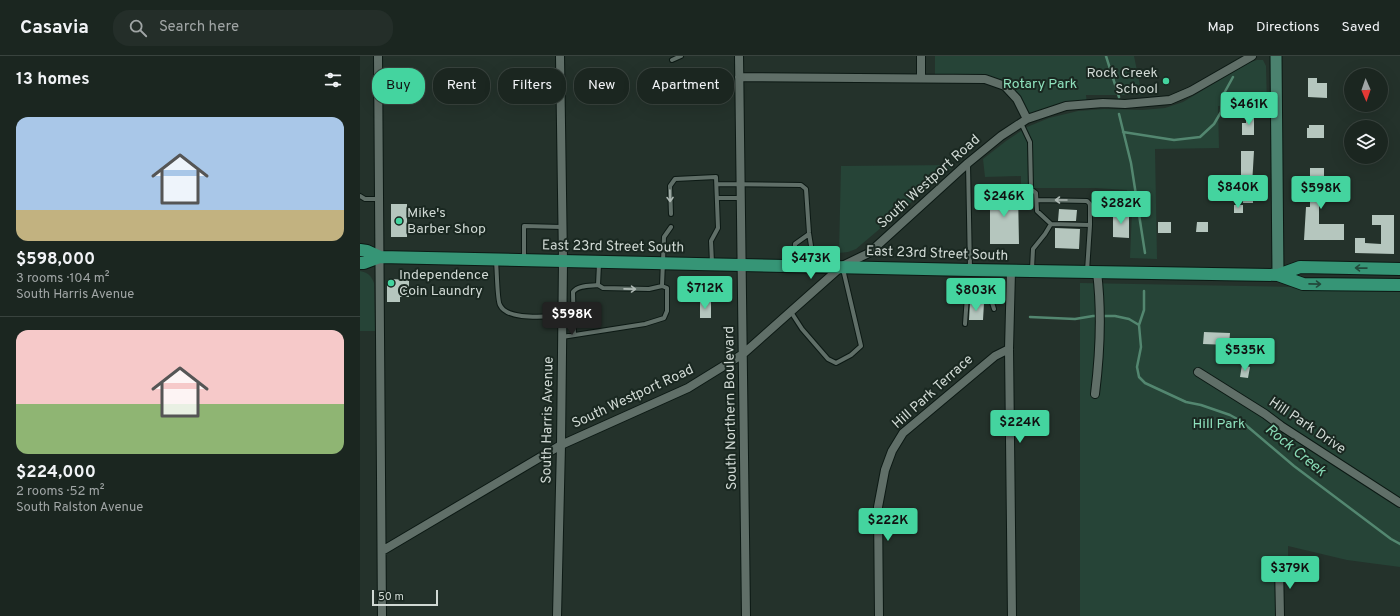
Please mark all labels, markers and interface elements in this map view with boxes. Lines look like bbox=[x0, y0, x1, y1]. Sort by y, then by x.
search box bbox=[113, 10, 393, 46]
text: Casavia bbox=[20, 16, 89, 40]
icon: search bbox=[127, 17, 149, 39]
text: Search here bbox=[159, 18, 239, 37]
text: Map bbox=[1208, 19, 1234, 36]
text: Directions bbox=[1256, 19, 1320, 36]
text: Saved bbox=[1342, 19, 1380, 36]
place label: Rock Creek School bbox=[1086, 65, 1158, 98]
chip: Buy bbox=[372, 68, 425, 104]
chip: Rent bbox=[433, 68, 490, 104]
chip: Filters bbox=[498, 68, 566, 104]
chip: New bbox=[574, 68, 629, 104]
chip: Apartment bbox=[637, 68, 734, 104]
north arrow bbox=[1344, 68, 1388, 112]
map controls bbox=[1344, 68, 1388, 164]
text: 13 homes bbox=[16, 69, 90, 91]
icon: filters bbox=[322, 69, 344, 91]
park label: Rotary Park bbox=[1003, 76, 1077, 93]
marker: Rock Creek School bbox=[1161, 76, 1171, 86]
pin: $461K bbox=[1221, 92, 1277, 126]
text: $461K bbox=[1230, 97, 1268, 113]
button: layers bbox=[1344, 120, 1388, 164]
street label: South Westport Road bbox=[874, 131, 984, 233]
icon: home bbox=[144, 143, 216, 215]
pin: $840K bbox=[1210, 175, 1266, 209]
pin: $598K bbox=[1293, 176, 1349, 210]
text: $840K bbox=[1217, 180, 1259, 196]
text: $598K bbox=[1300, 181, 1342, 197]
pin: $246K bbox=[976, 184, 1032, 218]
one-way arrow bbox=[666, 189, 674, 202]
text: $246K bbox=[983, 189, 1025, 205]
pin: $282K bbox=[1093, 191, 1149, 225]
one-way arrow bbox=[1055, 196, 1068, 204]
text: $282K bbox=[1101, 196, 1141, 212]
place label: Mike's Barber Shop bbox=[407, 205, 486, 238]
marker: Mike's Barber Shop bbox=[394, 216, 404, 226]
street label: East 23rd Street South bbox=[542, 237, 684, 257]
street label: East 23rd Street South bbox=[865, 243, 1009, 265]
pin: $473K bbox=[783, 246, 839, 280]
text: $598,000 bbox=[16, 249, 95, 271]
text: $473K bbox=[791, 251, 831, 267]
one-way arrow bbox=[1355, 264, 1368, 272]
place label: Independence Coin Laundry bbox=[399, 267, 489, 300]
text: 3 rooms · 104 m² bbox=[16, 271, 110, 287]
pin: $712K bbox=[677, 276, 733, 310]
marker: Independence Coin Laundry bbox=[386, 278, 396, 288]
pin: $803K bbox=[948, 278, 1004, 312]
one-way arrow bbox=[1308, 280, 1321, 288]
text: $712K bbox=[686, 281, 724, 297]
text: $803K bbox=[955, 283, 997, 299]
one-way arrow bbox=[623, 285, 636, 293]
text: South Harris Avenue bbox=[16, 287, 134, 303]
pin: $598K bbox=[544, 302, 600, 336]
text: $598K bbox=[551, 307, 593, 323]
street label: South Northern Boulevard bbox=[721, 326, 741, 490]
pin: $535K bbox=[1217, 338, 1273, 372]
text: $535K bbox=[1225, 343, 1265, 359]
street label: Hill Park Terrace bbox=[889, 351, 977, 433]
icon: home bbox=[144, 356, 216, 428]
street label: South Harris Avenue bbox=[538, 356, 558, 484]
street label: South Westport Road bbox=[569, 361, 697, 433]
street label: Hill Park Drive bbox=[1265, 394, 1349, 458]
pin: $224K bbox=[992, 410, 1048, 444]
text: $224K bbox=[999, 415, 1041, 431]
park label: Hill Park bbox=[1193, 416, 1245, 433]
water label: Rock Creek bbox=[1261, 421, 1330, 482]
text: $224,000 bbox=[16, 462, 96, 484]
text: 2 rooms · 52 m² bbox=[16, 484, 104, 500]
text: South Ralston Avenue bbox=[16, 500, 143, 516]
pin: $222K bbox=[860, 508, 916, 542]
text: $222K bbox=[868, 513, 908, 529]
pin: $379K bbox=[1262, 556, 1318, 590]
text: $379K bbox=[1270, 561, 1310, 577]
scale bar bbox=[372, 588, 438, 607]
text: 50 m bbox=[378, 590, 404, 604]

